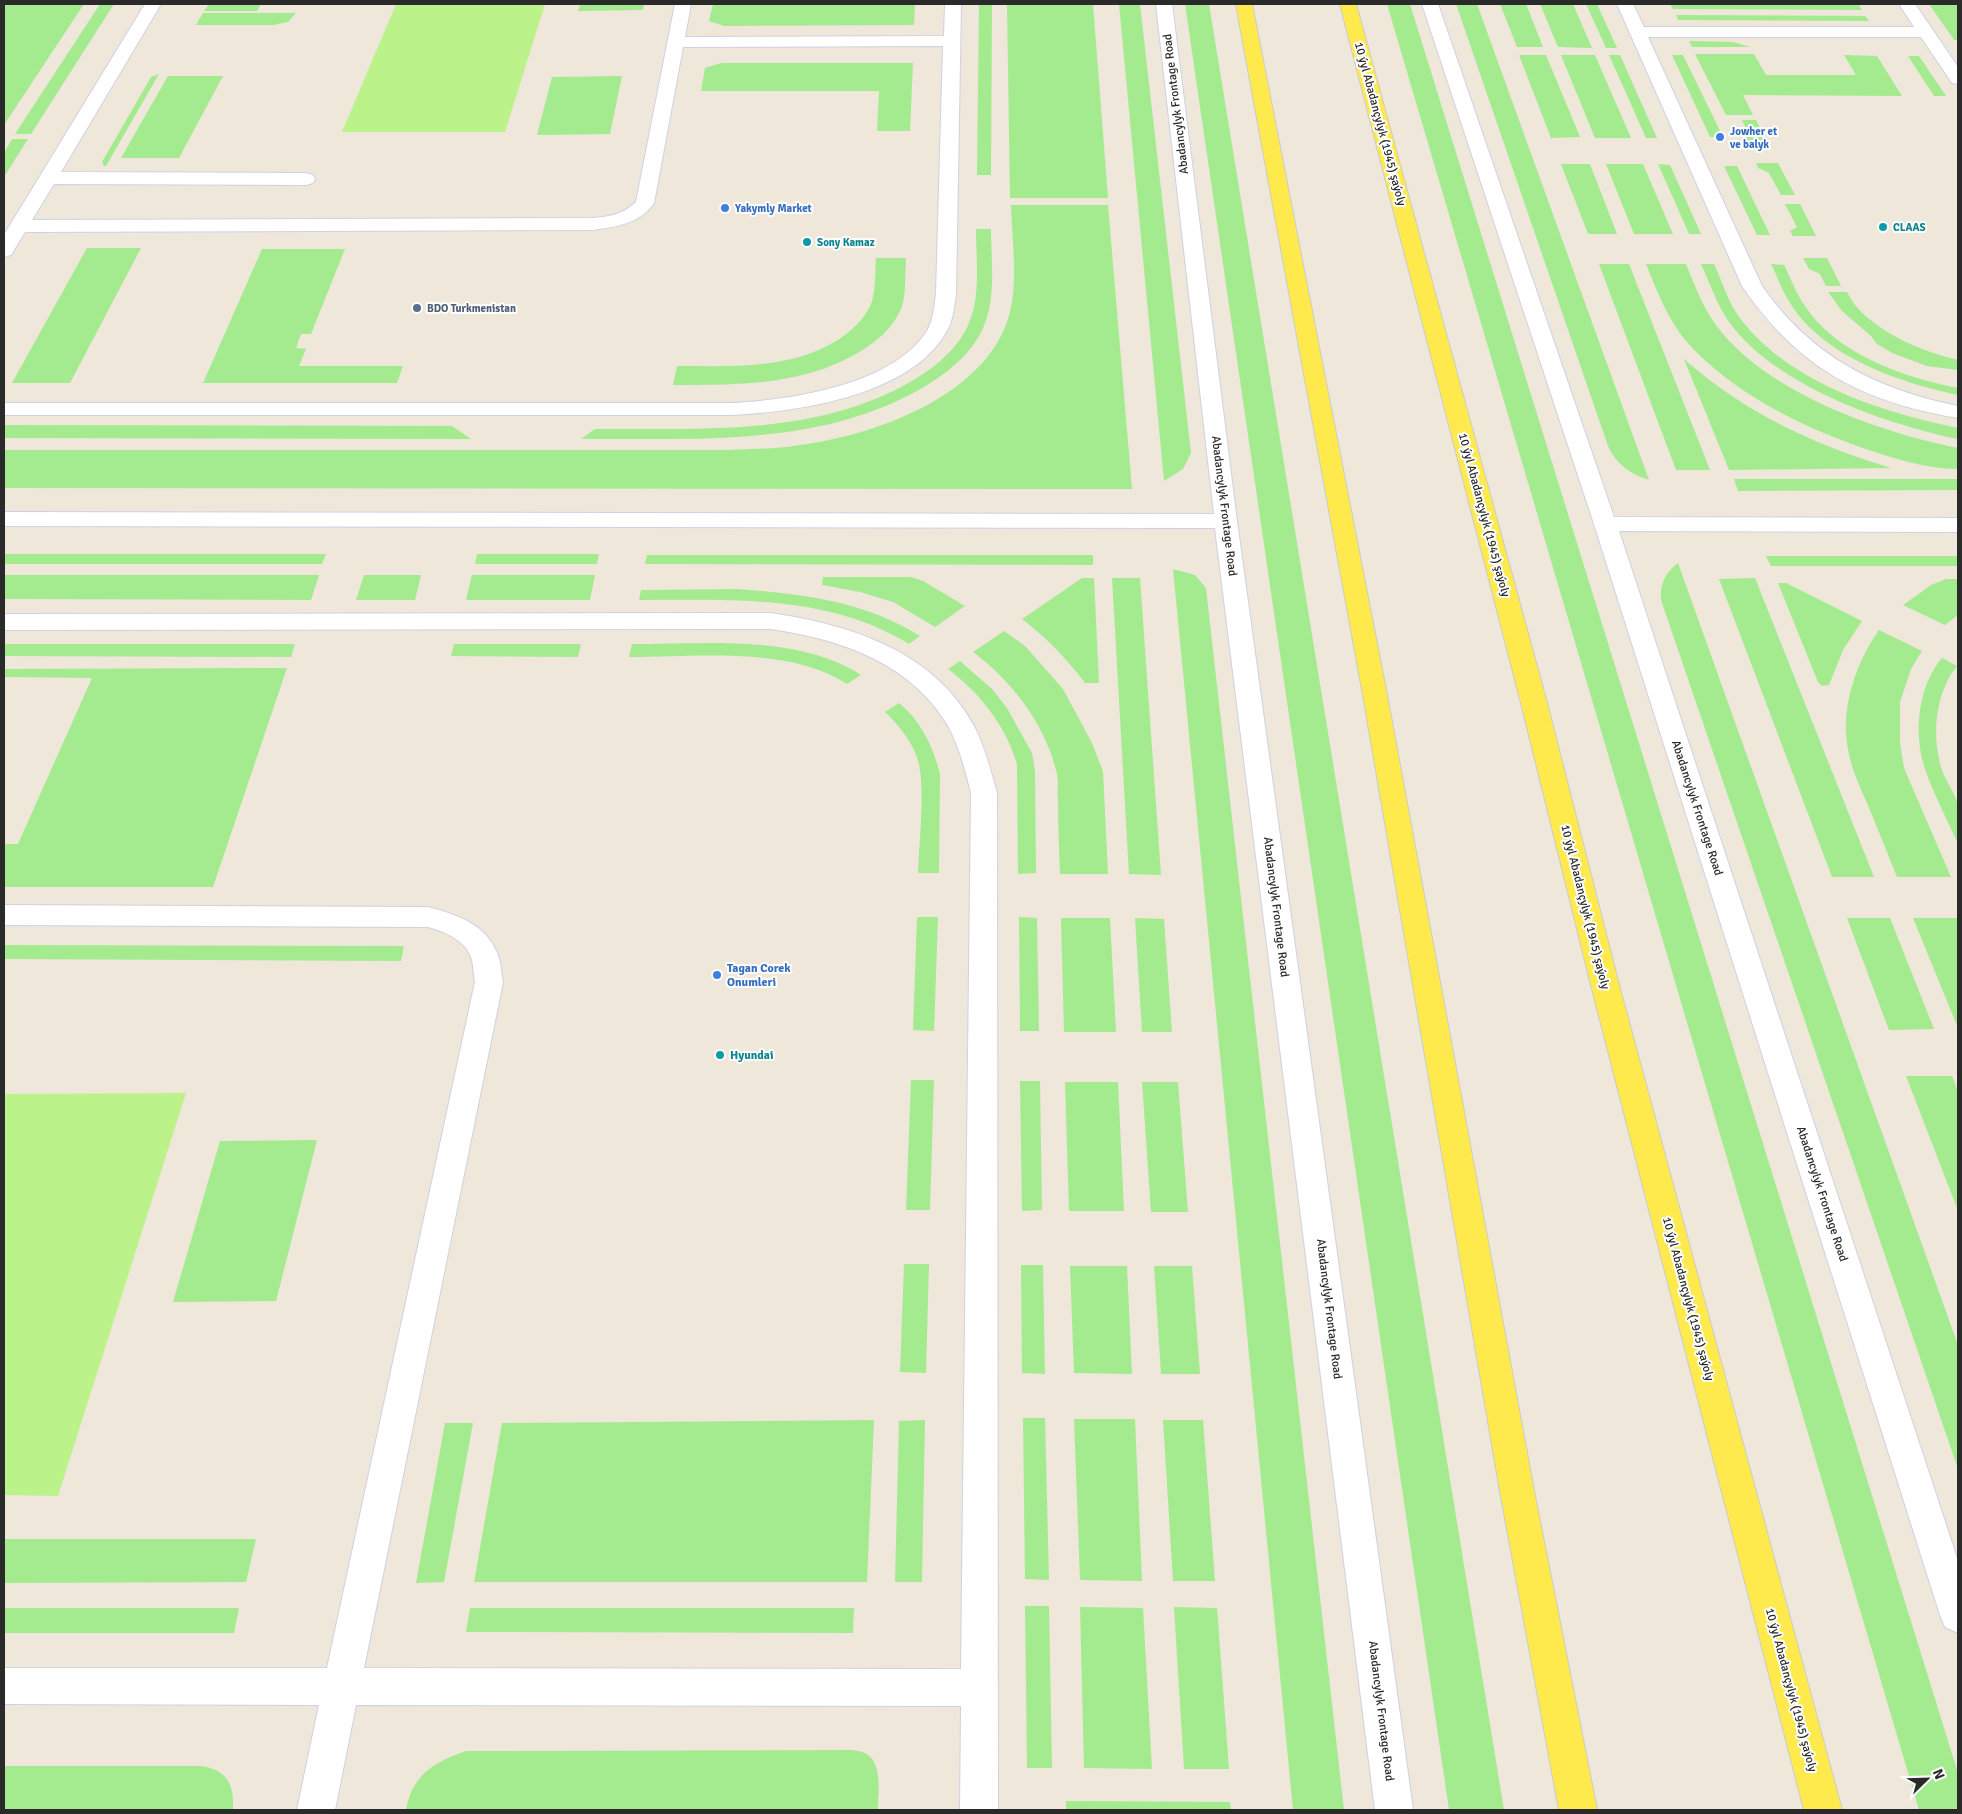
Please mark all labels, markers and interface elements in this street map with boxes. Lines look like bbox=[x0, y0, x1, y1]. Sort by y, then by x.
street label: Abadancylyk Frontage Road bbox=[1160, 33, 1192, 175]
street label: 10 ýyl Abadançylyk (1945) şaýoly bbox=[1351, 40, 1409, 208]
place label: Jowher et ve balyk bbox=[1729, 125, 1777, 151]
marker: Jowher et ve balyk bbox=[1714, 131, 1726, 143]
marker: Yakymly Market bbox=[719, 202, 731, 214]
place label: Yakymly Market bbox=[734, 202, 812, 215]
marker: CLAAS bbox=[1877, 221, 1889, 233]
place label: CLAAS bbox=[1893, 221, 1926, 234]
marker: Sony Kamaz bbox=[801, 236, 813, 248]
place label: Sony Kamaz bbox=[817, 236, 875, 249]
marker: BDO Turkmenistan bbox=[411, 302, 423, 314]
place label: BDO Turkmenistan bbox=[427, 302, 516, 315]
street label: 10 ýyl Abadançylyk (1945) şaýoly bbox=[1455, 431, 1513, 599]
street label: Abadancylyk Frontage Road bbox=[1208, 435, 1240, 577]
street label: Abadancylyk Frontage Road bbox=[1668, 738, 1726, 878]
street label: 10 ýyl Abadançylyk (1945) şaýoly bbox=[1557, 823, 1613, 991]
street label: Abadancylyk Frontage Road bbox=[1260, 836, 1292, 978]
place label: Tagan Corek Onumleri bbox=[727, 961, 791, 990]
marker: Tagan Corek Onumleri bbox=[711, 969, 723, 981]
place label: Hyundai bbox=[730, 1048, 774, 1063]
marker: Hyundai bbox=[714, 1049, 726, 1061]
street label: Abadancylyk Frontage Road bbox=[1793, 1124, 1851, 1264]
street label: 10 ýyl Abadançylyk (1945) şaýoly bbox=[1659, 1215, 1717, 1383]
street label: Abadancylyk Frontage Road bbox=[1313, 1238, 1345, 1380]
street label: 10 ýyl Abadançylyk (1945) şaýoly bbox=[1762, 1606, 1820, 1774]
street label: Abadancylyk Frontage Road bbox=[1365, 1640, 1397, 1782]
north arrow bbox=[1902, 1754, 1952, 1804]
text: N bbox=[1929, 1766, 1948, 1782]

